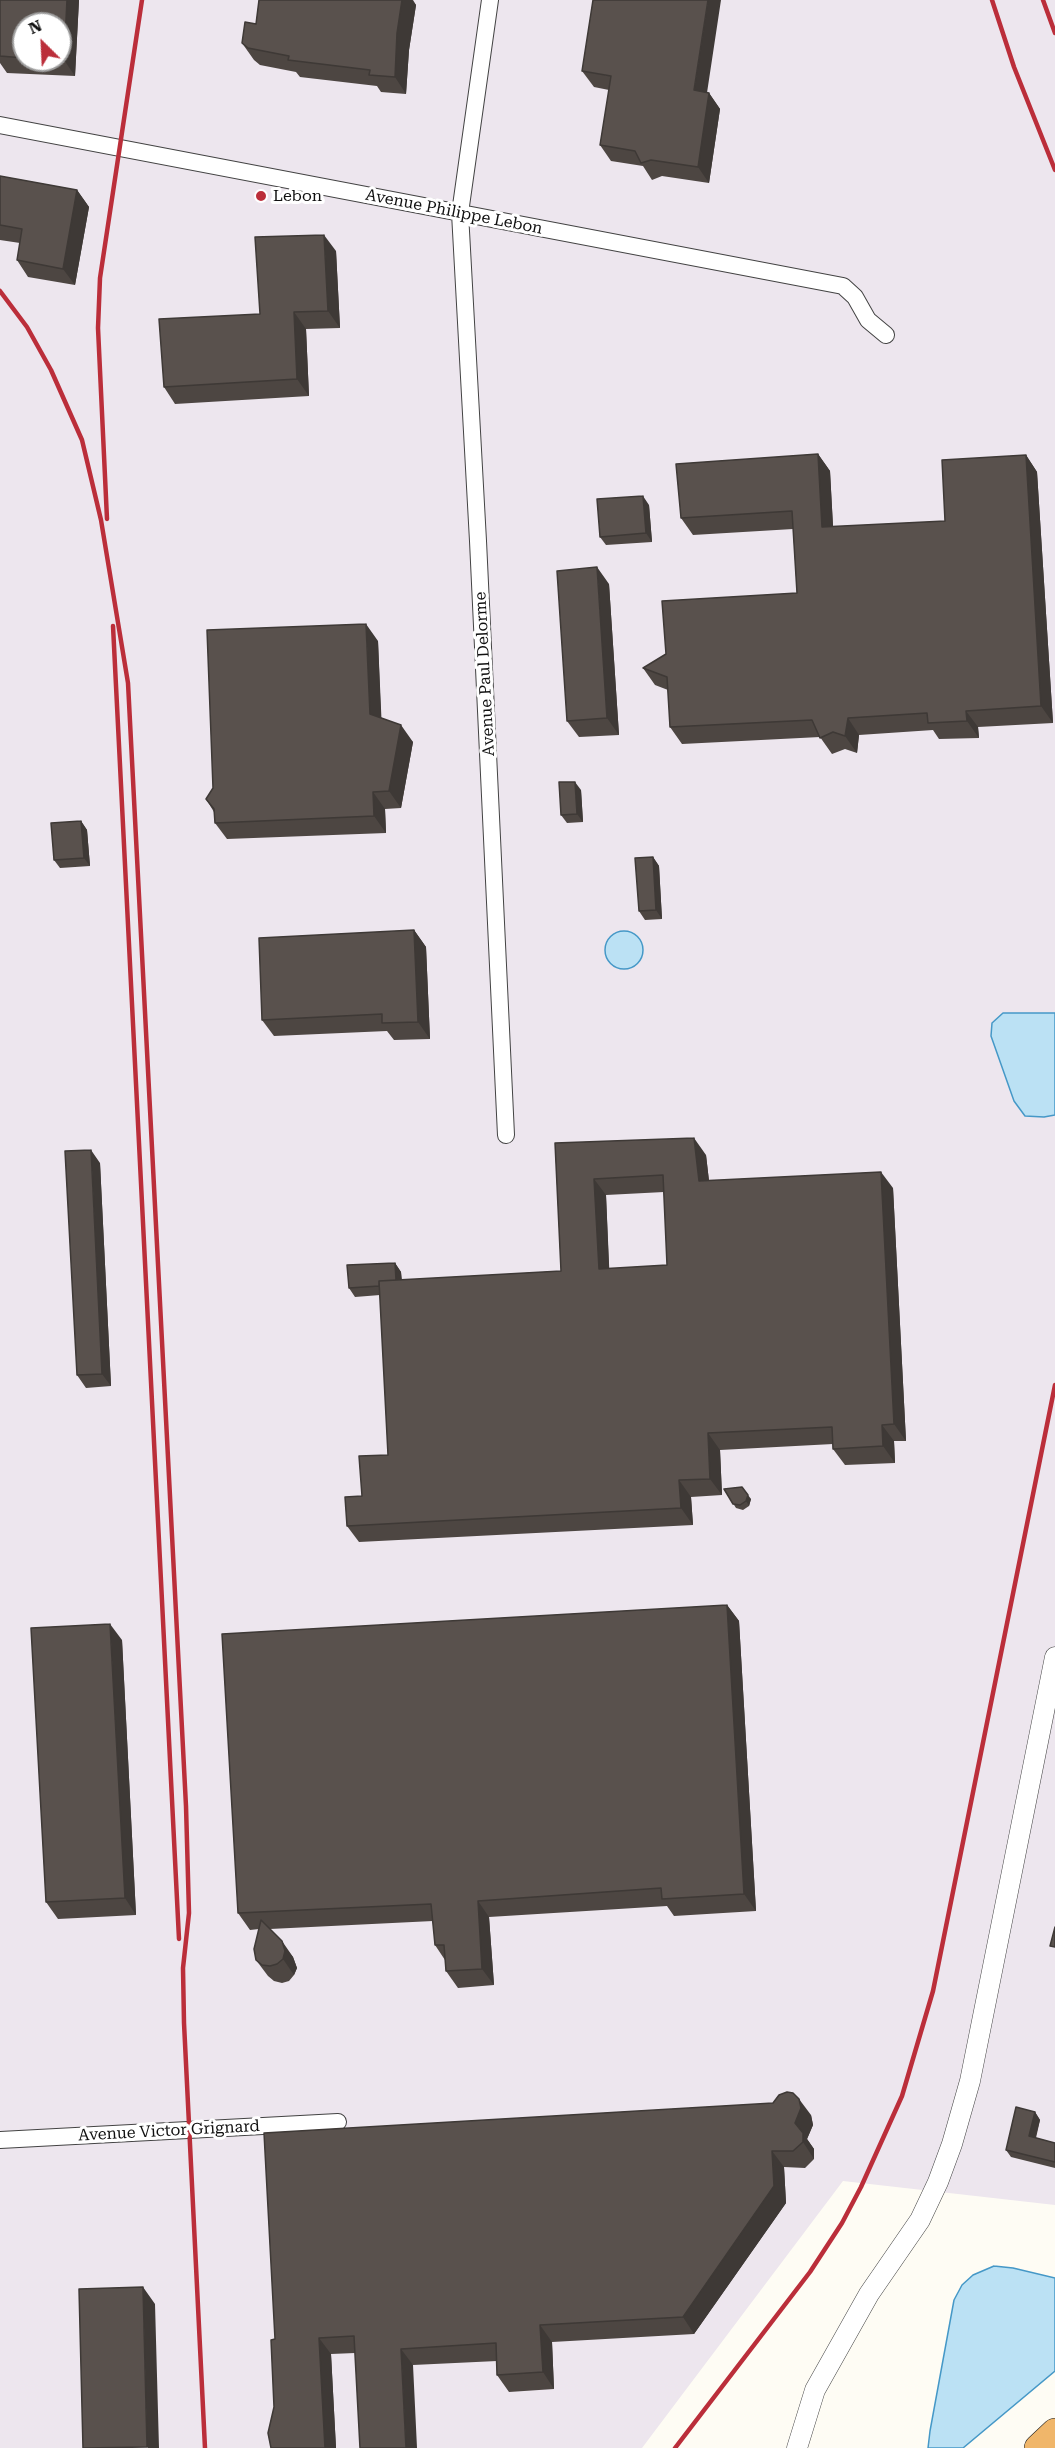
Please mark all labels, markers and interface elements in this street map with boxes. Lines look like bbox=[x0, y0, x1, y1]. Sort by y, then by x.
north arrow bbox=[12, 12, 72, 72]
text: N bbox=[26, 16, 45, 38]
street label: Avenue Philippe Lebon bbox=[364, 185, 544, 239]
place label: Lebon bbox=[273, 186, 322, 206]
marker: Lebon bbox=[254, 189, 268, 203]
street label: Avenue Paul Delorme bbox=[471, 591, 499, 757]
street label: Avenue Victor Grignard bbox=[78, 2117, 260, 2145]

